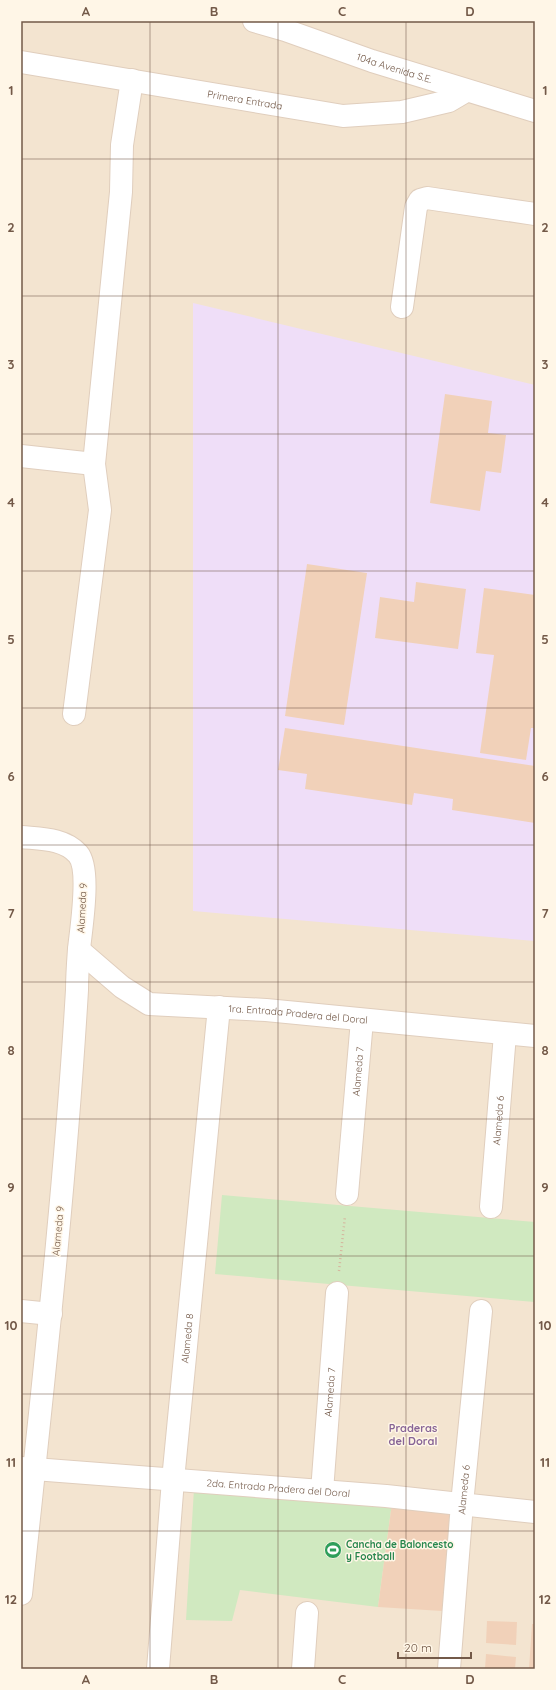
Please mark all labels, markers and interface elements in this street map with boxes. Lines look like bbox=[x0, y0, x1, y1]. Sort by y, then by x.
text: A bbox=[82, 3, 91, 19]
text: B bbox=[210, 3, 218, 19]
text: C bbox=[338, 3, 346, 19]
text: D bbox=[465, 3, 475, 19]
street label: 104a Avenida S.E. bbox=[355, 50, 434, 86]
text: 1 bbox=[8, 82, 14, 98]
text: 1 bbox=[542, 82, 548, 98]
street label: Primera Entrada bbox=[206, 87, 283, 112]
text: 2 bbox=[7, 219, 15, 235]
text: 2 bbox=[541, 219, 549, 235]
text: 3 bbox=[8, 356, 15, 372]
text: 3 bbox=[542, 356, 549, 372]
text: 4 bbox=[7, 494, 15, 510]
text: 4 bbox=[541, 494, 549, 510]
text: 5 bbox=[7, 631, 15, 647]
text: 5 bbox=[541, 631, 549, 647]
text: 6 bbox=[7, 768, 15, 784]
text: 6 bbox=[541, 768, 549, 784]
street label: Alameda 9 bbox=[74, 882, 90, 933]
text: 7 bbox=[7, 905, 15, 921]
text: 7 bbox=[541, 905, 549, 921]
street label: 1ra. Entrada Pradera del Doral bbox=[228, 1002, 368, 1026]
text: 8 bbox=[7, 1042, 15, 1058]
text: 8 bbox=[541, 1042, 549, 1058]
street label: Alameda 7 bbox=[349, 1046, 366, 1097]
street label: Alameda 6 bbox=[490, 1094, 507, 1146]
text: 9 bbox=[7, 1179, 15, 1195]
text: 9 bbox=[541, 1179, 549, 1195]
street label: Alameda 9 bbox=[49, 1205, 67, 1256]
street label: Alameda 8 bbox=[178, 1313, 196, 1364]
text: 10 bbox=[4, 1317, 18, 1333]
text: 10 bbox=[538, 1317, 552, 1333]
street label: Alameda 7 bbox=[321, 1367, 338, 1418]
district label: Praderas del Doral bbox=[389, 1421, 437, 1448]
text: 11 bbox=[6, 1454, 16, 1470]
text: 11 bbox=[540, 1454, 550, 1470]
street label: Alameda 6 bbox=[455, 1464, 472, 1515]
street label: 2da. Entrada Pradera del Doral bbox=[206, 1476, 351, 1500]
place label: Cancha de Baloncesto y Football bbox=[346, 1538, 453, 1563]
sports icon: Cancha de Baloncesto y Football bbox=[323, 1540, 343, 1560]
text: 12 bbox=[5, 1591, 17, 1607]
text: 12 bbox=[539, 1591, 551, 1607]
scale bar bbox=[398, 1634, 471, 1660]
text: 20 m bbox=[404, 1640, 432, 1655]
text: A bbox=[82, 1671, 91, 1687]
text: B bbox=[210, 1671, 218, 1687]
text: C bbox=[338, 1671, 346, 1687]
text: D bbox=[465, 1671, 475, 1687]

